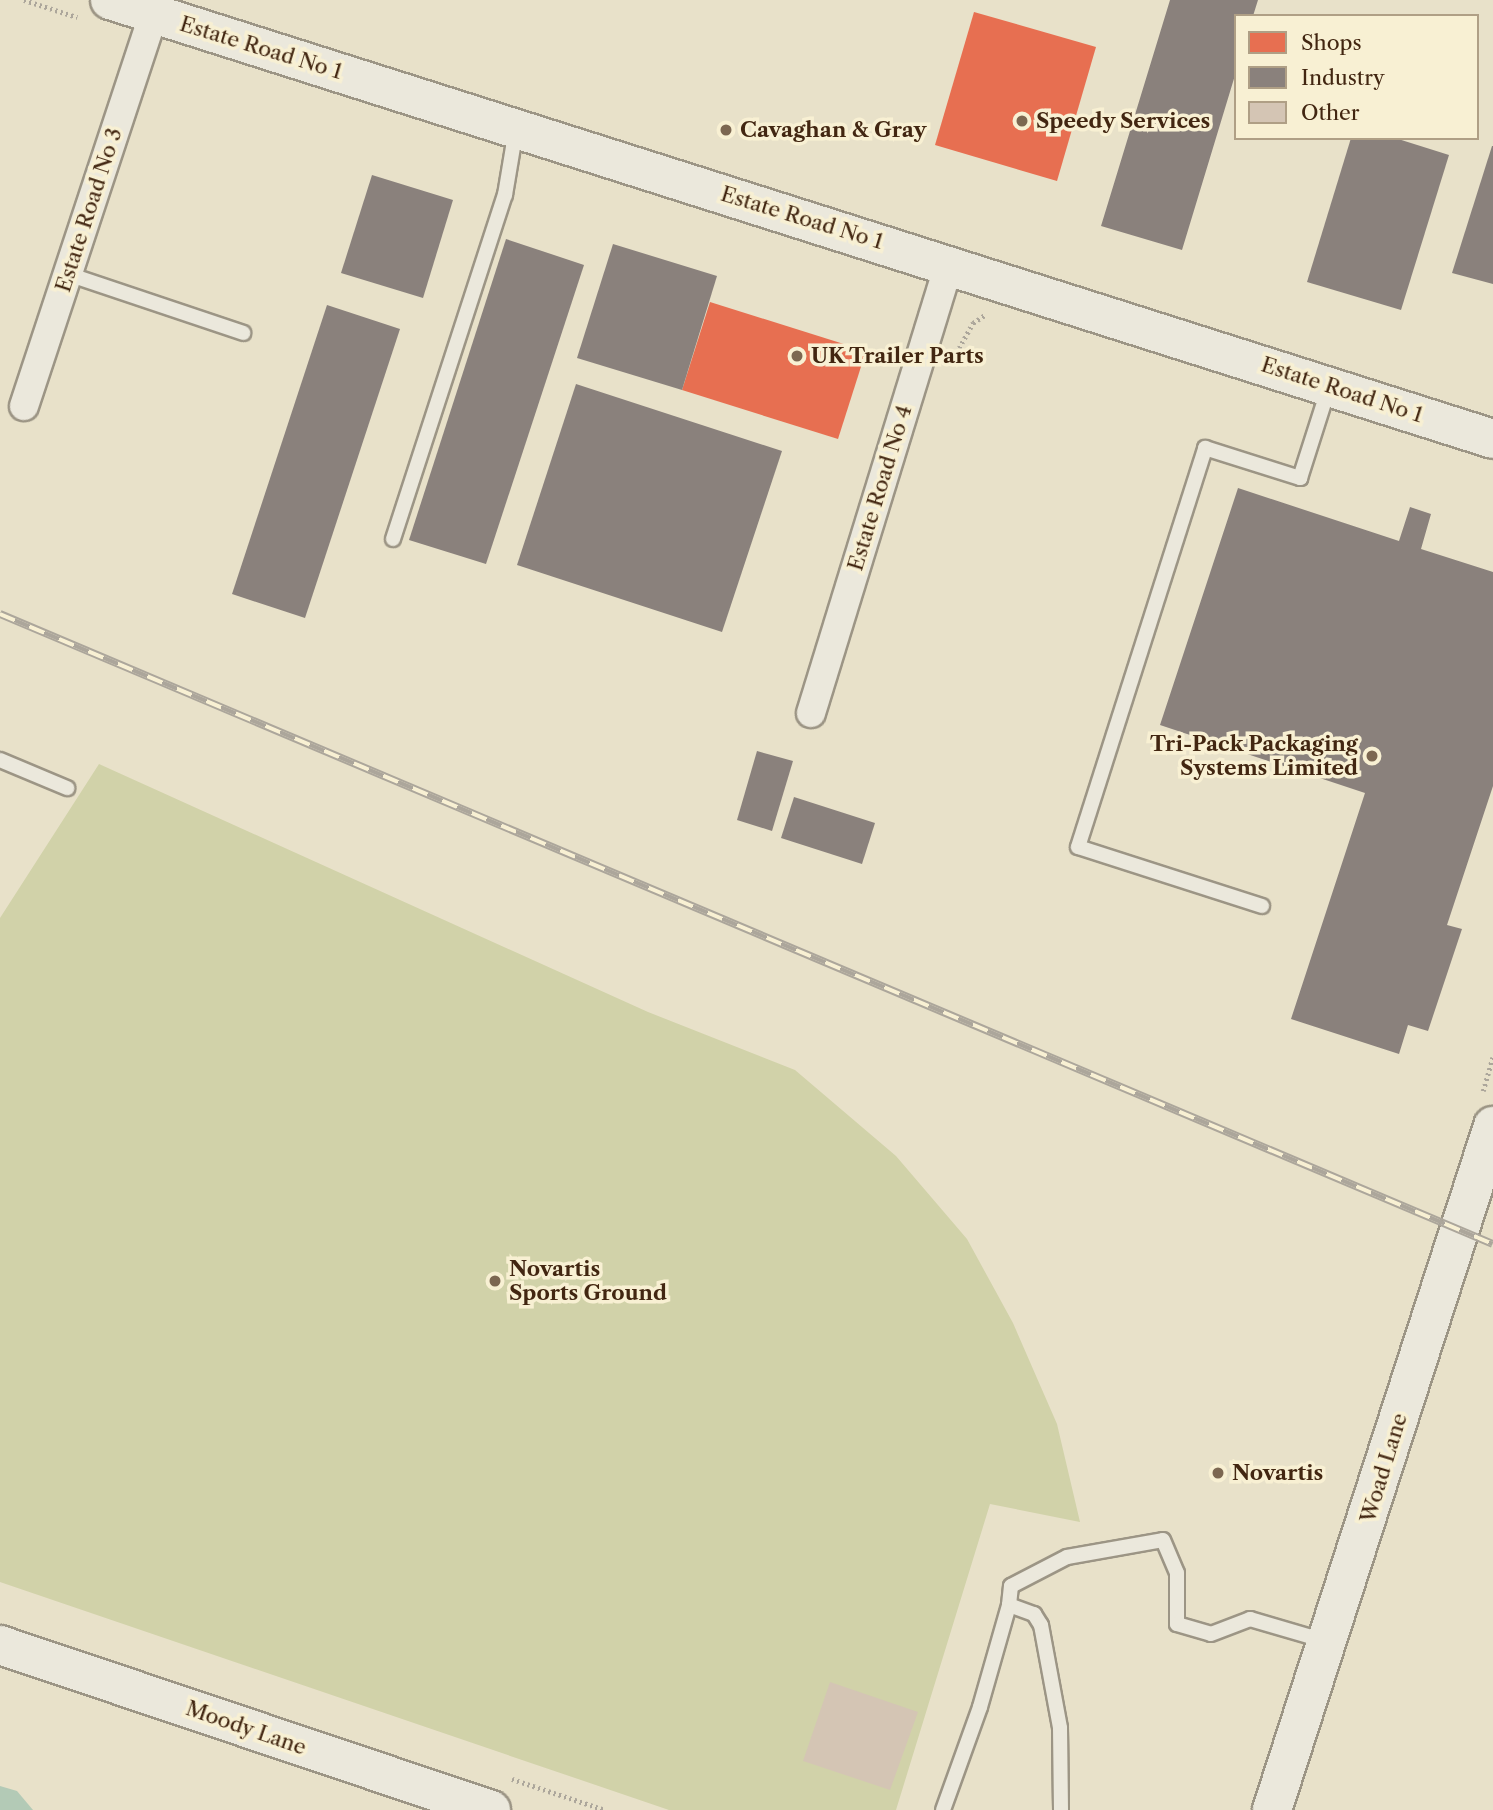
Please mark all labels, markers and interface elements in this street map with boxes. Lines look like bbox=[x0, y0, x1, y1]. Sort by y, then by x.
street label: Estate Road No 1 bbox=[177, 11, 345, 85]
legend bbox=[1234, 14, 1479, 140]
text: Shops bbox=[1301, 30, 1362, 55]
text: Industry bbox=[1301, 65, 1385, 90]
text: Other bbox=[1301, 100, 1360, 125]
place label: Speedy Services bbox=[1036, 108, 1211, 134]
marker: Speedy Services bbox=[1014, 113, 1030, 129]
place label: Cavaghan & Gray bbox=[740, 117, 926, 143]
marker: Cavaghan & Gray bbox=[718, 122, 734, 138]
street label: Estate Road No 3 bbox=[51, 125, 127, 295]
street label: Estate Road No 1 bbox=[718, 181, 886, 255]
place label: UK Trailer Parts bbox=[811, 343, 985, 369]
marker: UK Trailer Parts bbox=[789, 348, 805, 364]
street label: Estate Road No 1 bbox=[1258, 352, 1426, 428]
street label: Estate Road No 4 bbox=[843, 402, 917, 574]
place label: Tri-Pack Packaging Systems Limited bbox=[1150, 731, 1358, 781]
marker: Tri-Pack Packaging Systems Limited bbox=[1364, 748, 1380, 764]
place label: Novartis Sports Ground bbox=[509, 1256, 667, 1306]
marker: Novartis Sports Ground bbox=[487, 1273, 503, 1289]
street label: Woad Lane bbox=[1355, 1410, 1413, 1526]
place label: Novartis bbox=[1232, 1460, 1323, 1486]
marker: Novartis bbox=[1210, 1465, 1226, 1481]
street label: Moody Lane bbox=[182, 1696, 310, 1760]

